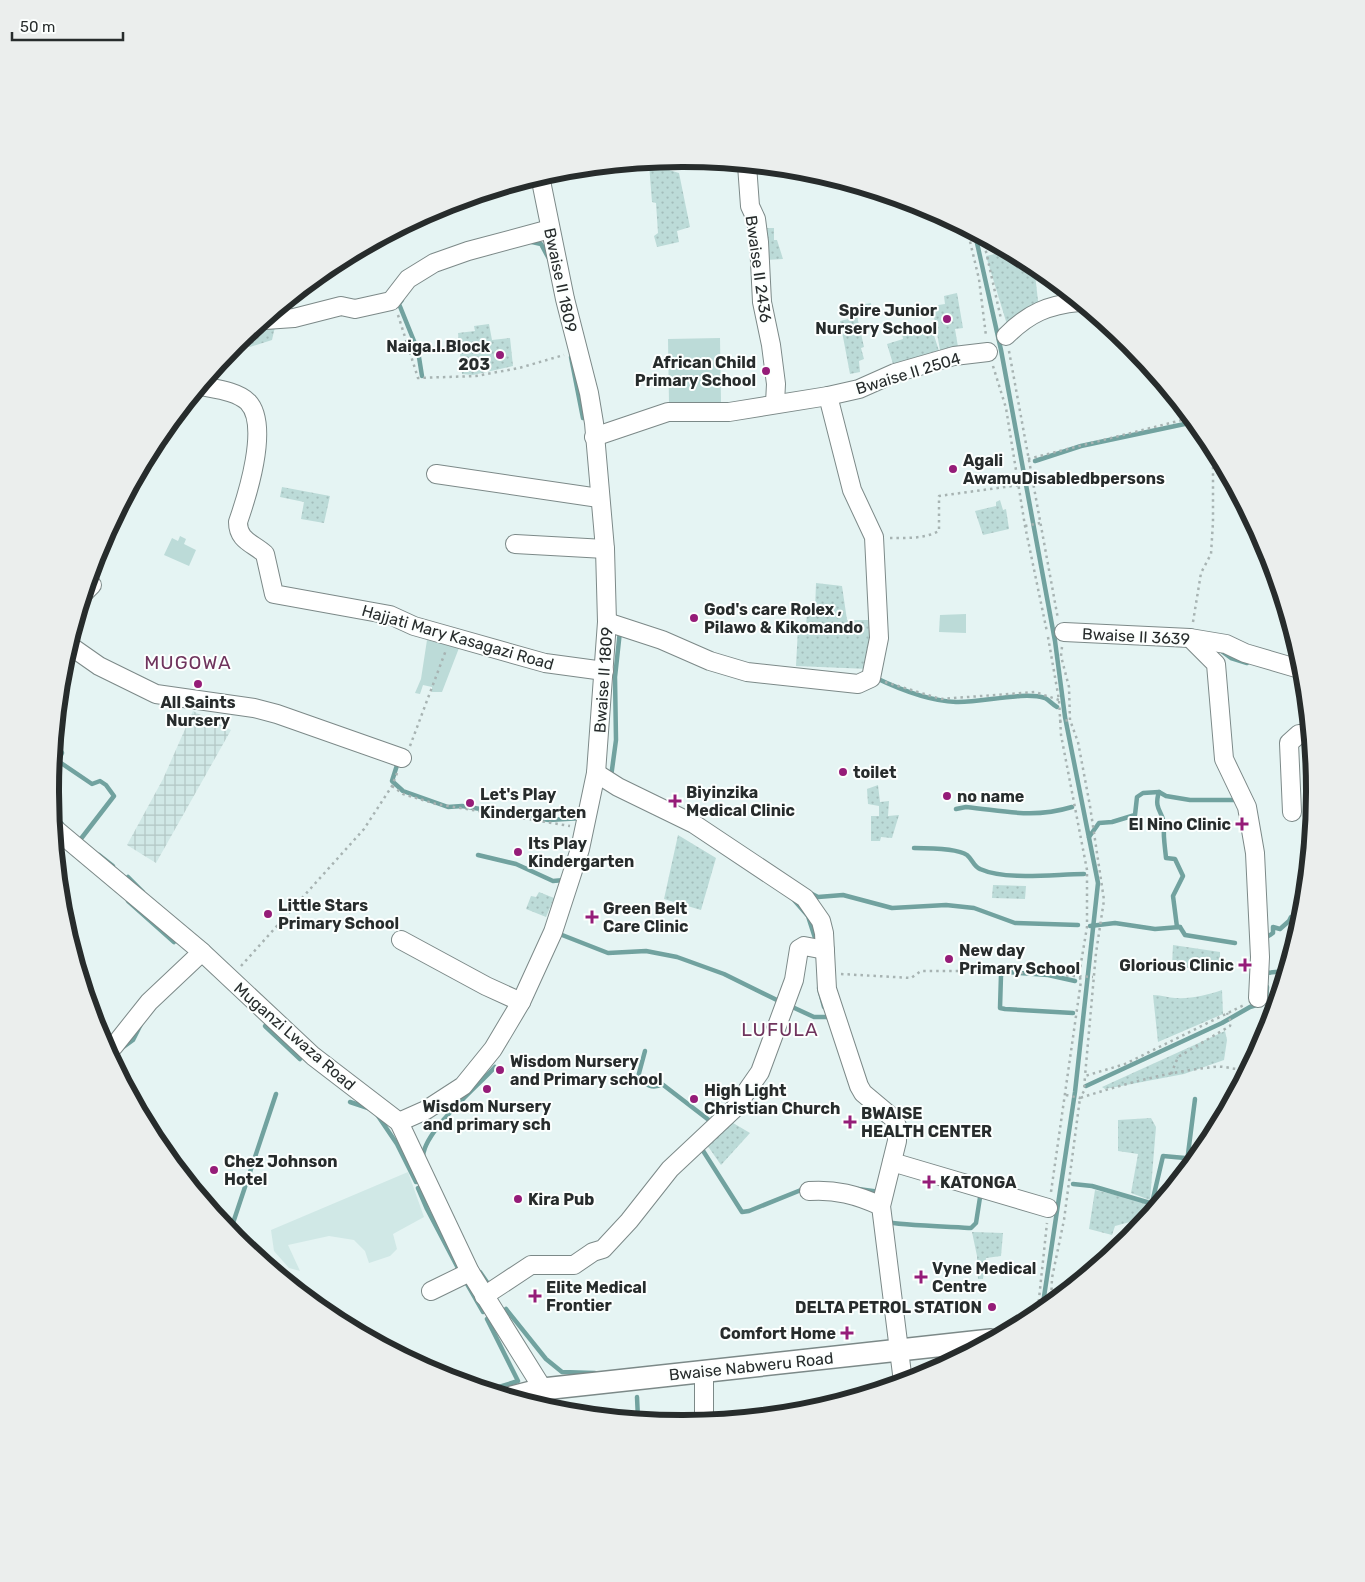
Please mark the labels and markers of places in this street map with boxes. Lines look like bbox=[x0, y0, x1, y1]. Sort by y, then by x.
place label: Spire Junior Nursery School bbox=[815, 301, 938, 338]
marker: Spire Junior Nursery School bbox=[941, 313, 953, 325]
place label: Naiga.I.Block 203 bbox=[386, 337, 491, 374]
marker: Naiga.I.Block 203 bbox=[494, 349, 506, 361]
place label: African Child Primary School bbox=[635, 353, 756, 390]
marker: African Child Primary School bbox=[760, 365, 772, 377]
place label: Agali AwamuDisabledbpersons bbox=[963, 451, 1165, 488]
marker: Agali AwamuDisabledbpersons bbox=[947, 463, 959, 475]
place label: God's care Rolex , Pilawo & Kikomando bbox=[704, 600, 863, 637]
marker: God's care Rolex , Pilawo & Kikomando bbox=[688, 612, 700, 624]
marker: All Saints Nursery bbox=[192, 678, 204, 690]
place label: All Saints Nursery bbox=[160, 693, 236, 730]
place label: toilet bbox=[853, 763, 897, 782]
marker: toilet bbox=[837, 766, 849, 778]
place label: Biyinzika Medical Clinic bbox=[686, 783, 795, 820]
place label: Let's Play Kindergarten bbox=[480, 785, 586, 822]
place label: no name bbox=[957, 787, 1024, 806]
marker: no name bbox=[941, 790, 953, 802]
marker: Biyinzika Medical Clinic bbox=[668, 794, 682, 808]
marker: Let's Play Kindergarten bbox=[464, 797, 476, 809]
place label: El Nino Clinic bbox=[1129, 815, 1231, 834]
marker: El Nino Clinic bbox=[1235, 817, 1249, 831]
place label: Its Play Kindergarten bbox=[528, 834, 634, 871]
marker: Its Play Kindergarten bbox=[512, 846, 524, 858]
place label: Little Stars Primary School bbox=[278, 896, 399, 933]
place label: Green Belt Care Clinic bbox=[603, 899, 688, 936]
marker: Little Stars Primary School bbox=[262, 908, 274, 920]
marker: Green Belt Care Clinic bbox=[585, 910, 599, 924]
place label: New day Primary School bbox=[959, 941, 1080, 978]
marker: New day Primary School bbox=[943, 953, 955, 965]
place label: Glorious Clinic bbox=[1119, 956, 1234, 975]
marker: Glorious Clinic bbox=[1238, 958, 1252, 972]
place label: Wisdom Nursery and Primary school bbox=[510, 1052, 663, 1089]
marker: Wisdom Nursery and Primary school bbox=[494, 1064, 506, 1076]
place label: High Light Christian Church bbox=[704, 1081, 840, 1118]
marker: Wisdom Nursery and primary sch bbox=[481, 1083, 493, 1095]
marker: High Light Christian Church bbox=[688, 1093, 700, 1105]
place label: Wisdom Nursery and primary sch bbox=[423, 1097, 552, 1134]
place label: BWAISE HEALTH CENTER bbox=[861, 1104, 992, 1141]
marker: BWAISE HEALTH CENTER bbox=[843, 1115, 857, 1129]
place label: Chez Johnson Hotel bbox=[224, 1152, 337, 1189]
marker: Chez Johnson Hotel bbox=[208, 1164, 220, 1176]
place label: KATONGA bbox=[940, 1173, 1017, 1192]
marker: KATONGA bbox=[922, 1175, 936, 1189]
place label: Kira Pub bbox=[528, 1190, 594, 1209]
marker: Kira Pub bbox=[512, 1193, 524, 1205]
place label: Vyne Medical Centre bbox=[932, 1259, 1036, 1296]
marker: Vyne Medical Centre bbox=[914, 1270, 928, 1284]
place label: Elite Medical Frontier bbox=[546, 1278, 647, 1315]
marker: Elite Medical Frontier bbox=[528, 1289, 542, 1303]
place label: DELTA PETROL STATION bbox=[795, 1298, 982, 1317]
marker: DELTA PETROL STATION bbox=[986, 1301, 998, 1313]
place label: Comfort Home bbox=[720, 1324, 836, 1343]
marker: Comfort Home bbox=[840, 1326, 854, 1340]

